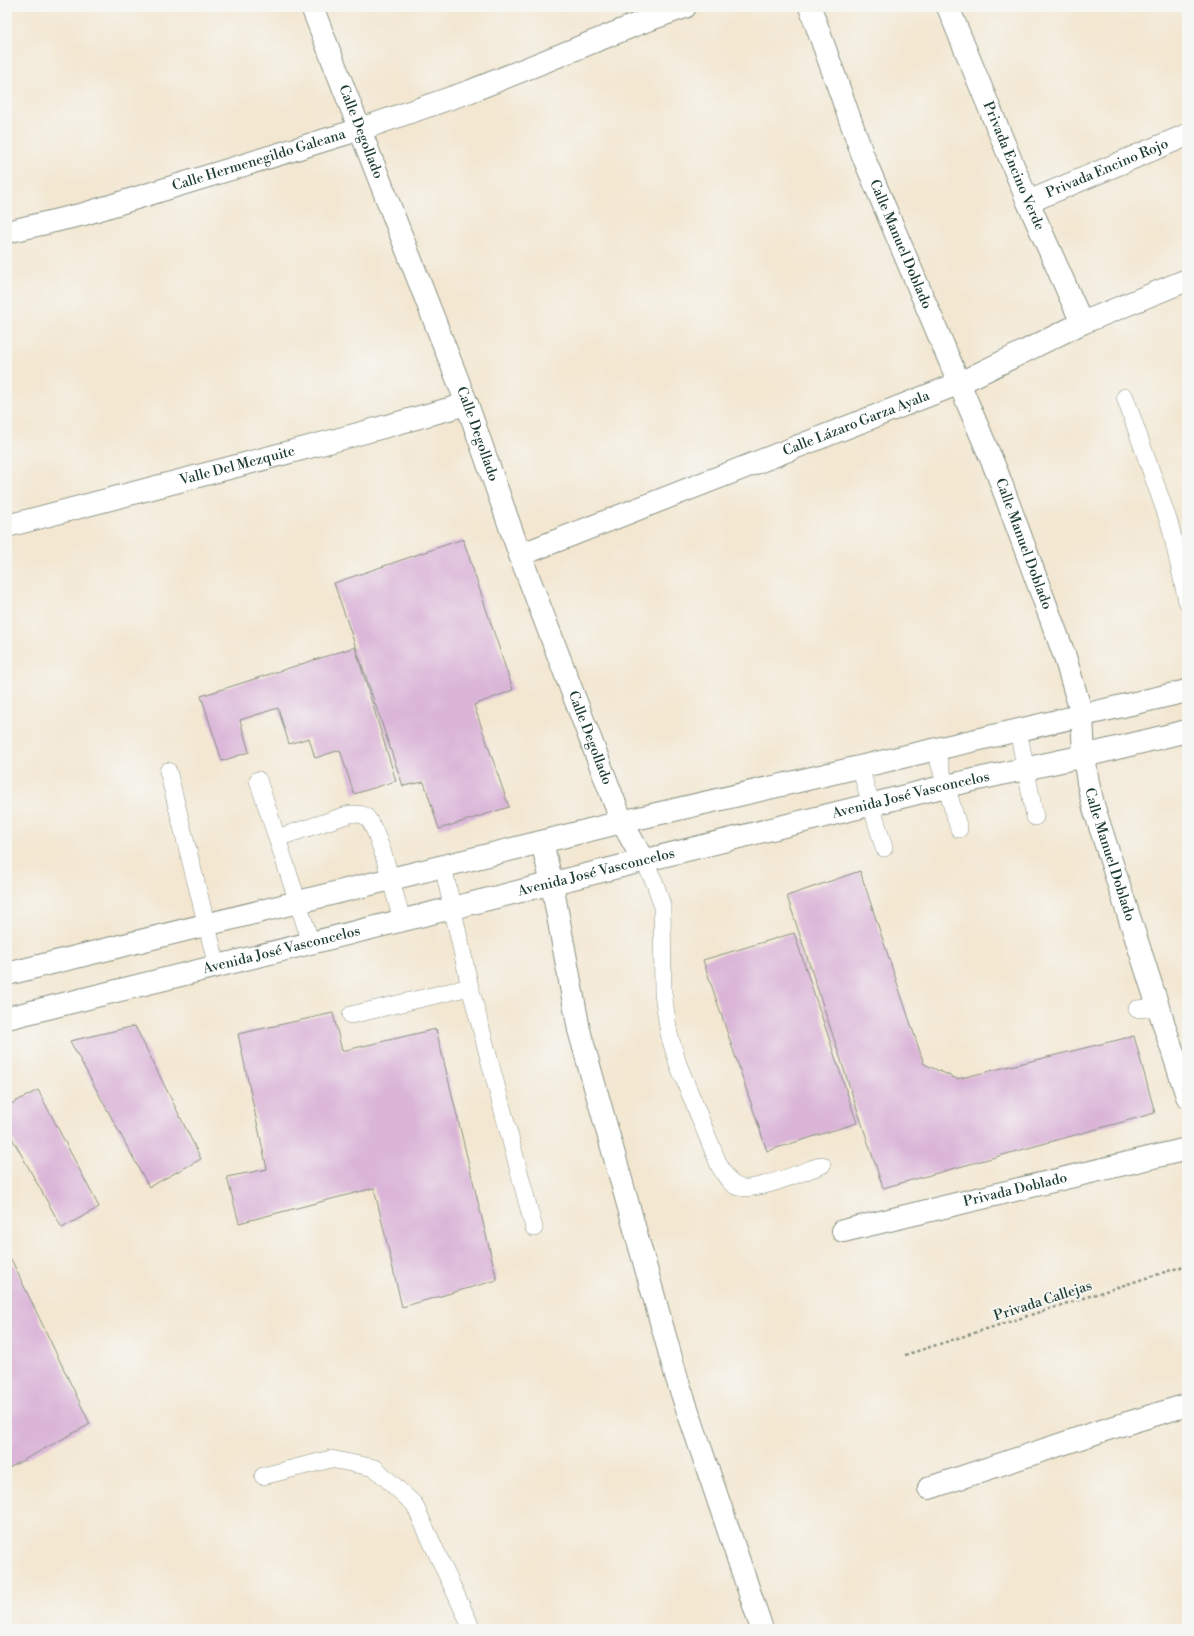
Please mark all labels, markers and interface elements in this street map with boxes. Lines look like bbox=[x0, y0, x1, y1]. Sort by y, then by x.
street label: Calle Degollado bbox=[334, 82, 387, 181]
street label: Privada Encino Verde bbox=[979, 99, 1049, 233]
street label: Calle Hermenegildo Galeana bbox=[170, 125, 349, 195]
street label: Privada Encino Rojo bbox=[1043, 135, 1171, 202]
street label: Calle Manuel Doblado bbox=[865, 177, 936, 312]
street label: Calle Degollado bbox=[452, 384, 503, 484]
street label: Calle Lázaro Garza Ayala bbox=[780, 386, 933, 460]
street label: Valle Del Mezquite bbox=[177, 442, 297, 490]
street label: Calle Manuel Doblado bbox=[991, 476, 1056, 612]
street label: Calle Degollado bbox=[564, 688, 616, 788]
street label: Avenida José Vasconcelos bbox=[829, 768, 991, 823]
street label: Calle Manuel Doblado bbox=[1080, 786, 1139, 924]
street label: Avenida José Vasconcelos bbox=[515, 844, 677, 901]
street label: Avenida José Vasconcelos bbox=[200, 922, 362, 978]
street label: Privada Doblado bbox=[961, 1169, 1069, 1211]
street label: Privada Callejas bbox=[992, 1277, 1094, 1325]

